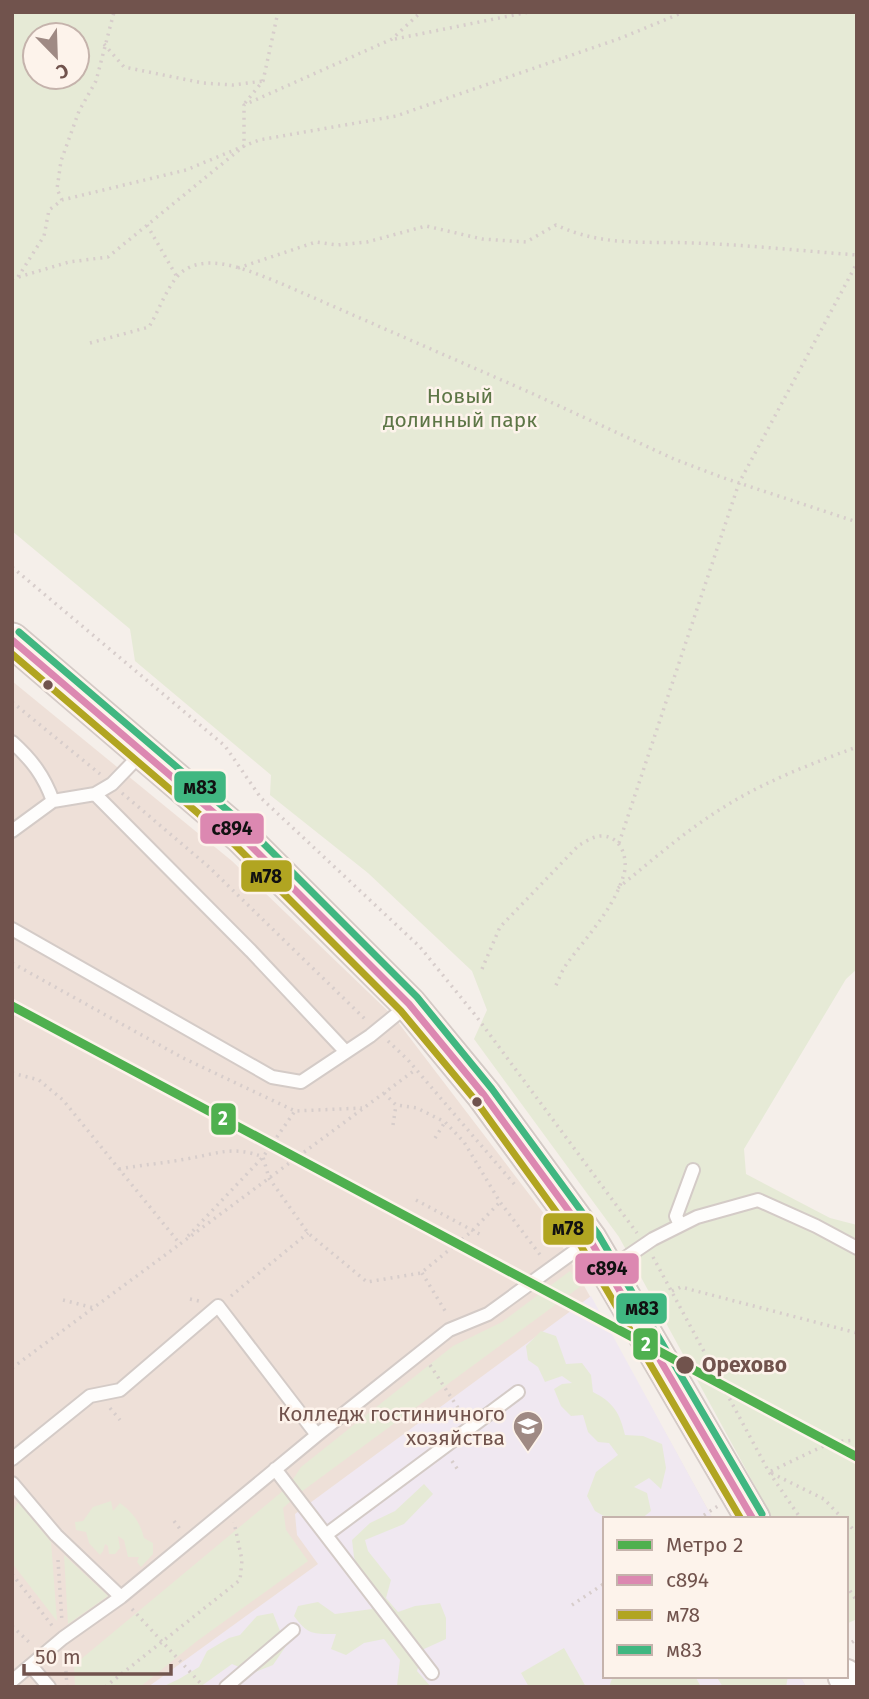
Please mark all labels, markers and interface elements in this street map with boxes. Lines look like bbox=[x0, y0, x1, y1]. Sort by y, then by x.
north arrow bbox=[21, 21, 91, 91]
text: С bbox=[53, 58, 72, 84]
park label: Новый долинный парк bbox=[383, 383, 537, 433]
unlabelled marker bbox=[41, 678, 55, 692]
line badge: м83 bbox=[173, 770, 227, 804]
text: м83 bbox=[183, 776, 217, 799]
line badge: с894 bbox=[199, 812, 265, 845]
text: с894 bbox=[212, 817, 253, 840]
line badge: м78 bbox=[240, 859, 293, 893]
text: м78 bbox=[250, 865, 282, 888]
unlabelled marker bbox=[470, 1095, 484, 1109]
line badge: 2 bbox=[210, 1102, 237, 1136]
text: 2 bbox=[218, 1107, 228, 1130]
line badge: м78 bbox=[542, 1212, 595, 1246]
text: м78 bbox=[552, 1217, 584, 1240]
line badge: с894 bbox=[574, 1252, 640, 1285]
text: с894 bbox=[587, 1257, 628, 1280]
line badge: м83 bbox=[615, 1292, 668, 1325]
text: м83 bbox=[625, 1297, 659, 1320]
line badge: 2 bbox=[632, 1327, 659, 1361]
text: 2 bbox=[641, 1333, 651, 1356]
place label: Орехово bbox=[702, 1352, 787, 1378]
marker: Орехово bbox=[674, 1354, 696, 1376]
place label: Колледж гостиничного хозяйcтва bbox=[278, 1401, 505, 1451]
school or university icon: Колледж гостиничного хозяйcтва bbox=[511, 1409, 545, 1453]
legend bbox=[603, 1517, 848, 1678]
text: Метро 2 bbox=[666, 1532, 743, 1558]
text: с894 bbox=[666, 1567, 709, 1593]
text: м78 bbox=[666, 1602, 700, 1628]
scale bar bbox=[24, 1632, 172, 1676]
text: м83 bbox=[666, 1637, 702, 1663]
text: 50 m bbox=[35, 1644, 81, 1670]

